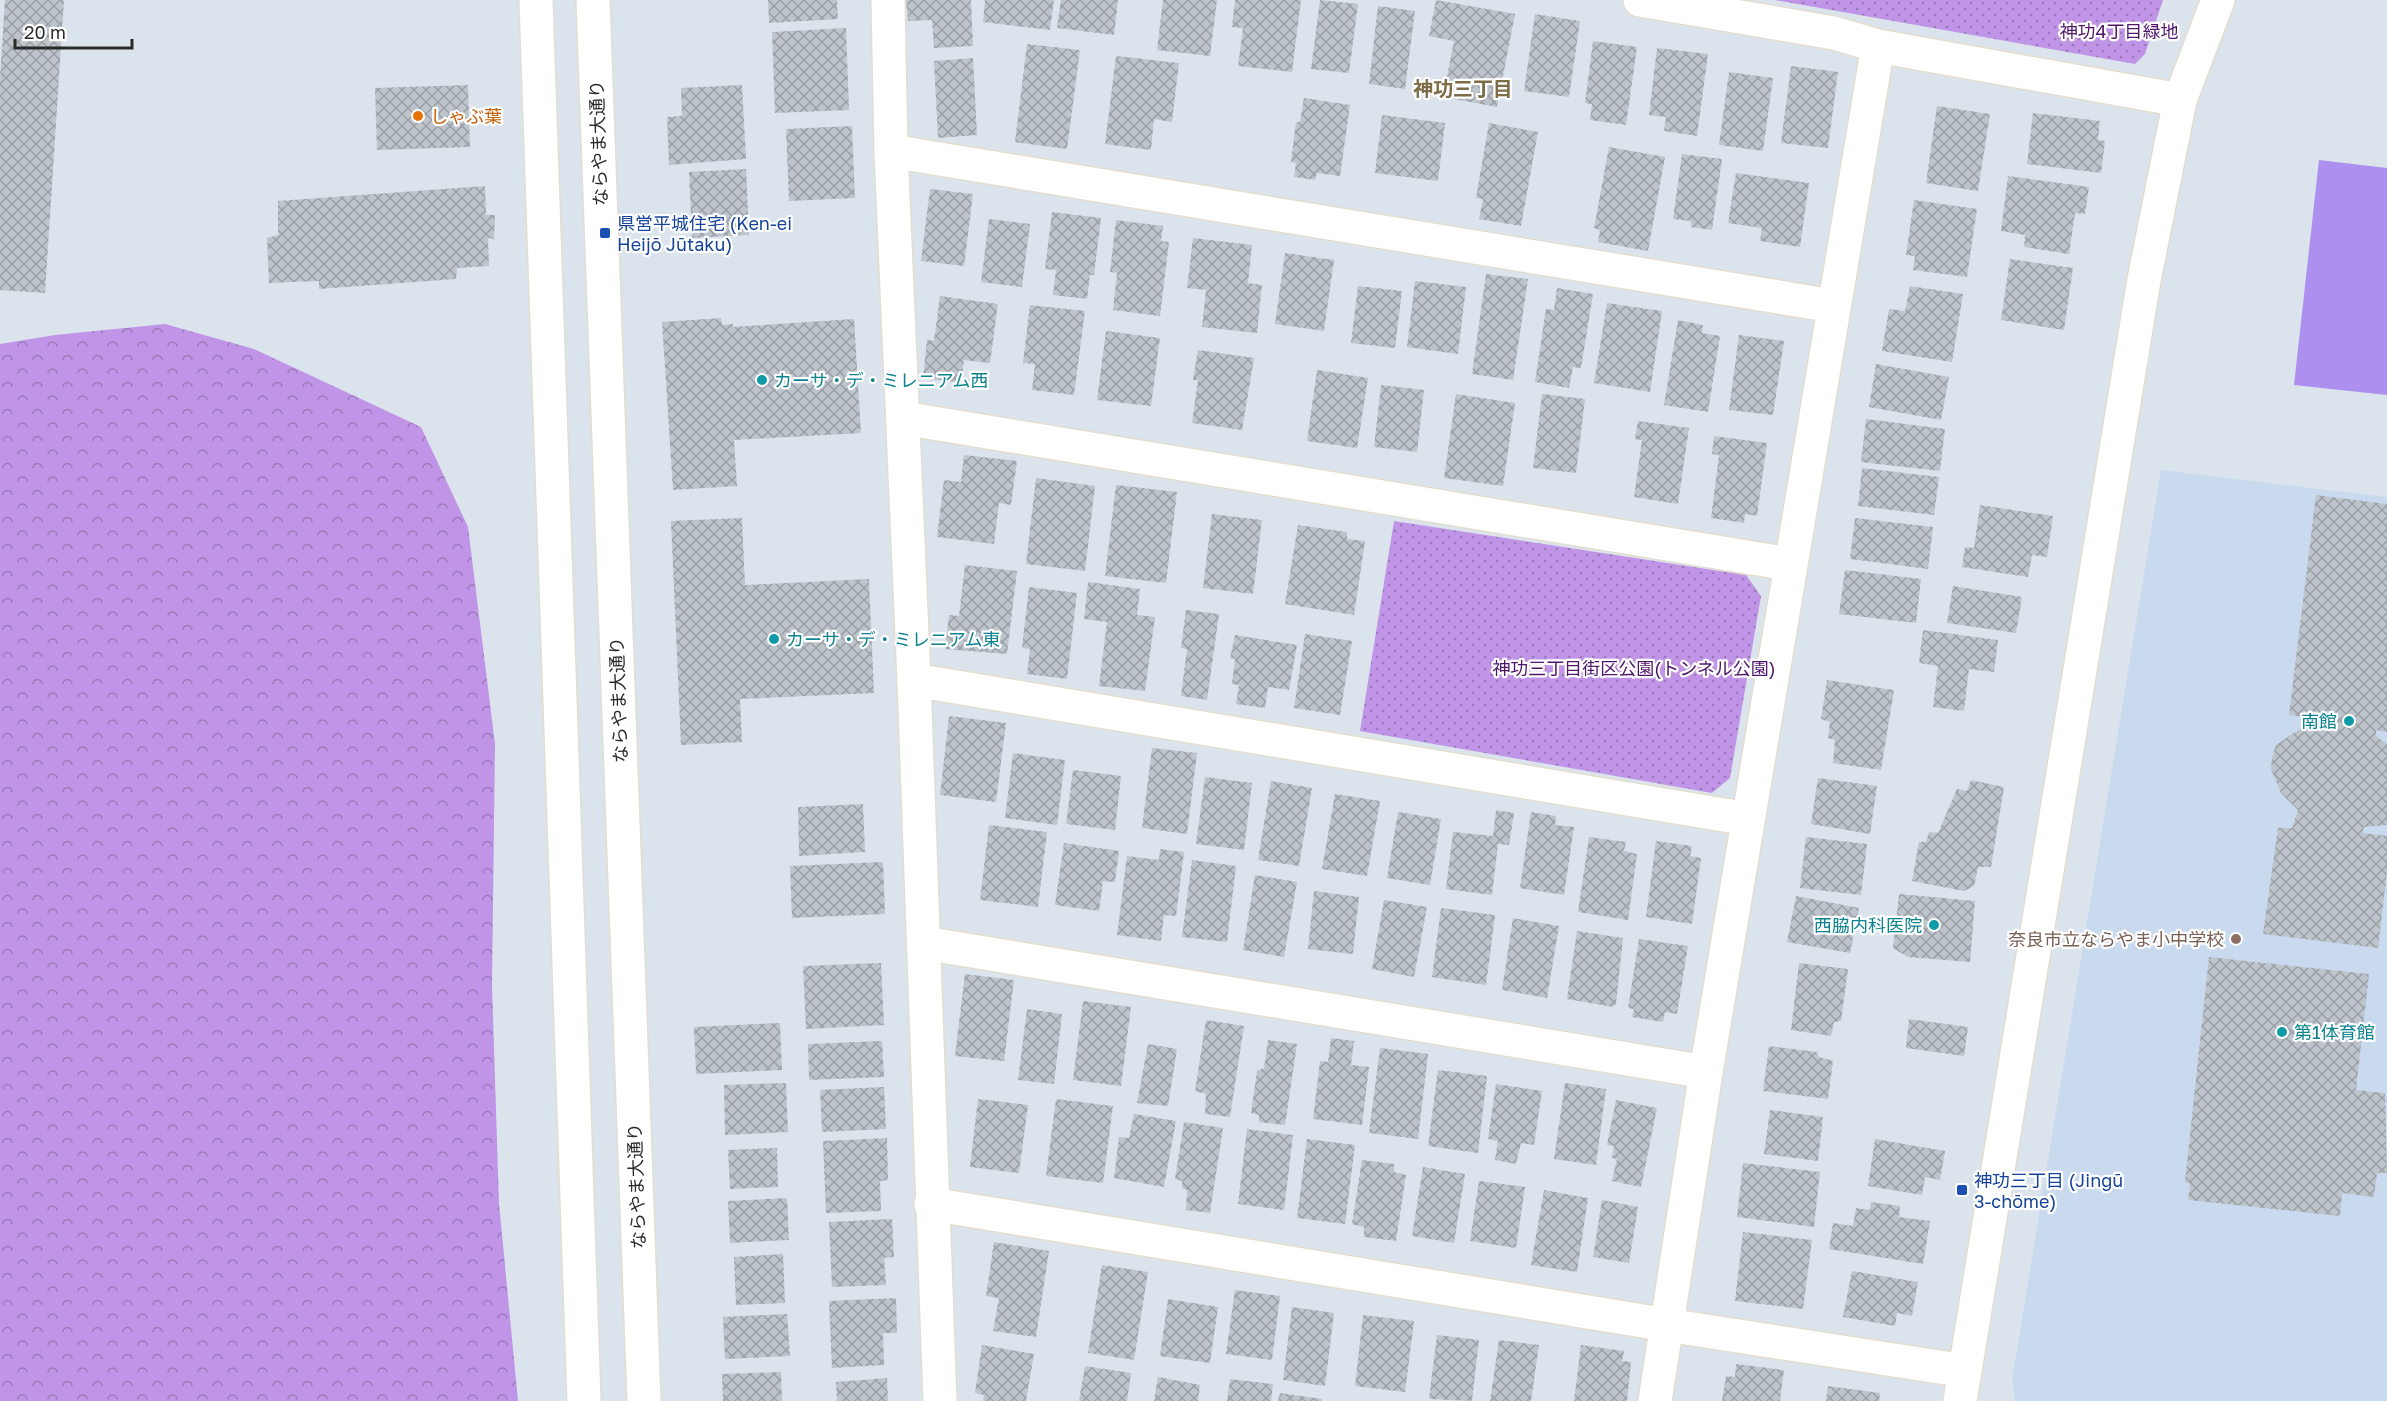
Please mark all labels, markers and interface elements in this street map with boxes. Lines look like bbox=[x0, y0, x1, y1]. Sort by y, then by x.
scale bar bbox=[15, 12, 132, 50]
park label: 神功4丁目緑地 bbox=[2060, 20, 2178, 42]
text: 20 m bbox=[24, 21, 66, 43]
district label: 神功三丁目 bbox=[1413, 76, 1513, 100]
street label: ならやま大通り bbox=[585, 80, 611, 206]
place label: しゃぶ葉 bbox=[430, 105, 502, 127]
marker: しゃぶ葉 bbox=[411, 109, 425, 123]
place label: 県営平城住宅 (Ken-ei Heijō Jūtaku) bbox=[617, 212, 792, 255]
marker: 県営平城住宅 (Ken-ei Heijō Jūtaku) bbox=[598, 226, 612, 240]
place label: カーサ・デ・ミレニアム西 bbox=[774, 369, 988, 391]
marker: カーサ・デ・ミレニアム西 bbox=[755, 373, 769, 387]
place label: カーサ・デ・ミレニアム東 bbox=[786, 628, 1000, 650]
marker: カーサ・デ・ミレニアム東 bbox=[767, 632, 781, 646]
street label: ならやま大通り bbox=[605, 637, 631, 763]
park label: 神功三丁目街区公園(トンネル公園) bbox=[1492, 657, 1776, 679]
place label: 南館 bbox=[2301, 710, 2337, 732]
marker: 南館 bbox=[2342, 714, 2356, 728]
place label: 西脇内科医院 bbox=[1814, 914, 1922, 936]
marker: 西脇内科医院 bbox=[1927, 918, 1941, 932]
place label: 奈良市立ならやま小中学校 bbox=[2008, 928, 2224, 950]
marker: 奈良市立ならやま小中学校 bbox=[2229, 932, 2243, 946]
place label: 第1体育館 bbox=[2294, 1021, 2375, 1043]
marker: 第1体育館 bbox=[2275, 1025, 2289, 1039]
street label: ならやま大通り bbox=[623, 1123, 649, 1249]
place label: 神功三丁目 (Jingū 3-chōme) bbox=[1974, 1169, 2123, 1212]
marker: 神功三丁目 (Jingū 3-chōme) bbox=[1955, 1183, 1969, 1197]

